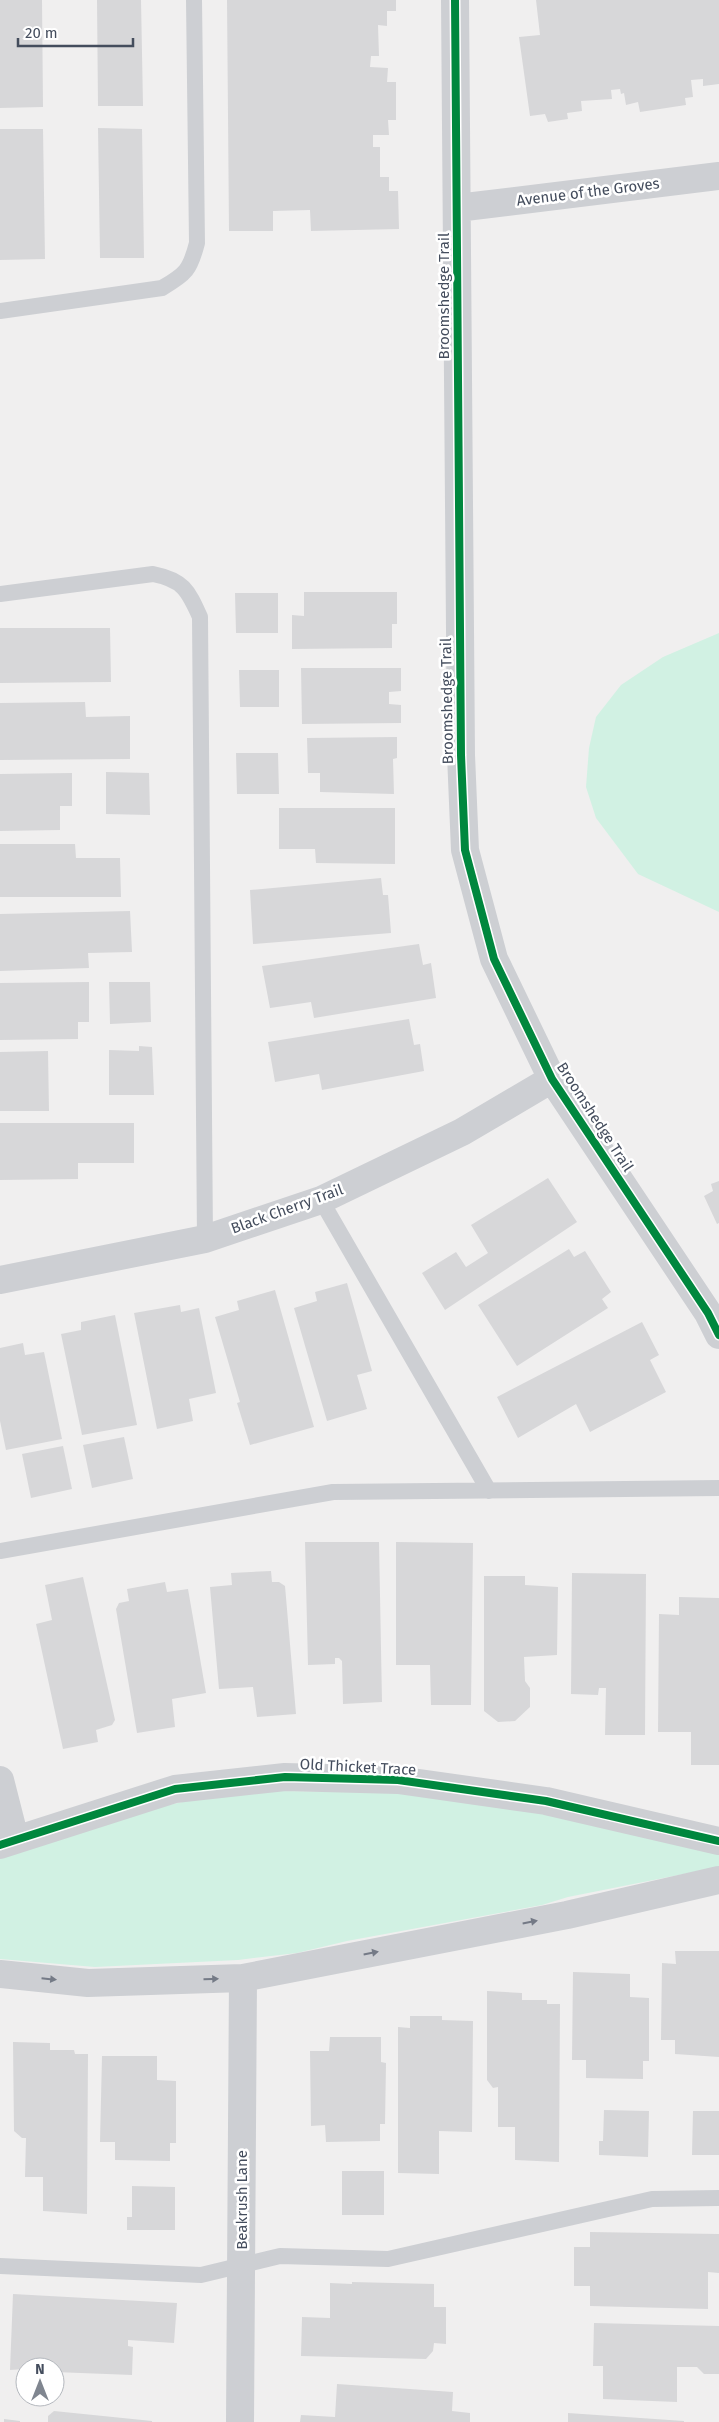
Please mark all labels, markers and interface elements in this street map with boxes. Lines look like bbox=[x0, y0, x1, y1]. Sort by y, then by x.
scale bar bbox=[18, 15, 132, 47]
text: 20 m bbox=[25, 24, 58, 42]
street label: Avenue of the Groves bbox=[515, 174, 661, 210]
street label: Broomshedge Trail bbox=[435, 232, 453, 359]
street label: Broomshedge Trail bbox=[437, 637, 457, 765]
street label: Broomshedge Trail bbox=[553, 1059, 637, 1176]
street label: Black Cherry Trail bbox=[229, 1180, 346, 1238]
street label: Old Thicket Trace bbox=[299, 1755, 417, 1779]
one-way arrow bbox=[523, 1917, 539, 1925]
one-way arrow bbox=[363, 1948, 379, 1956]
one-way arrow bbox=[41, 1975, 57, 1983]
one-way arrow bbox=[203, 1975, 219, 1983]
street label: Beakrush Lane bbox=[233, 2150, 251, 2250]
north arrow bbox=[15, 2357, 65, 2407]
text: N bbox=[35, 2361, 45, 2378]

